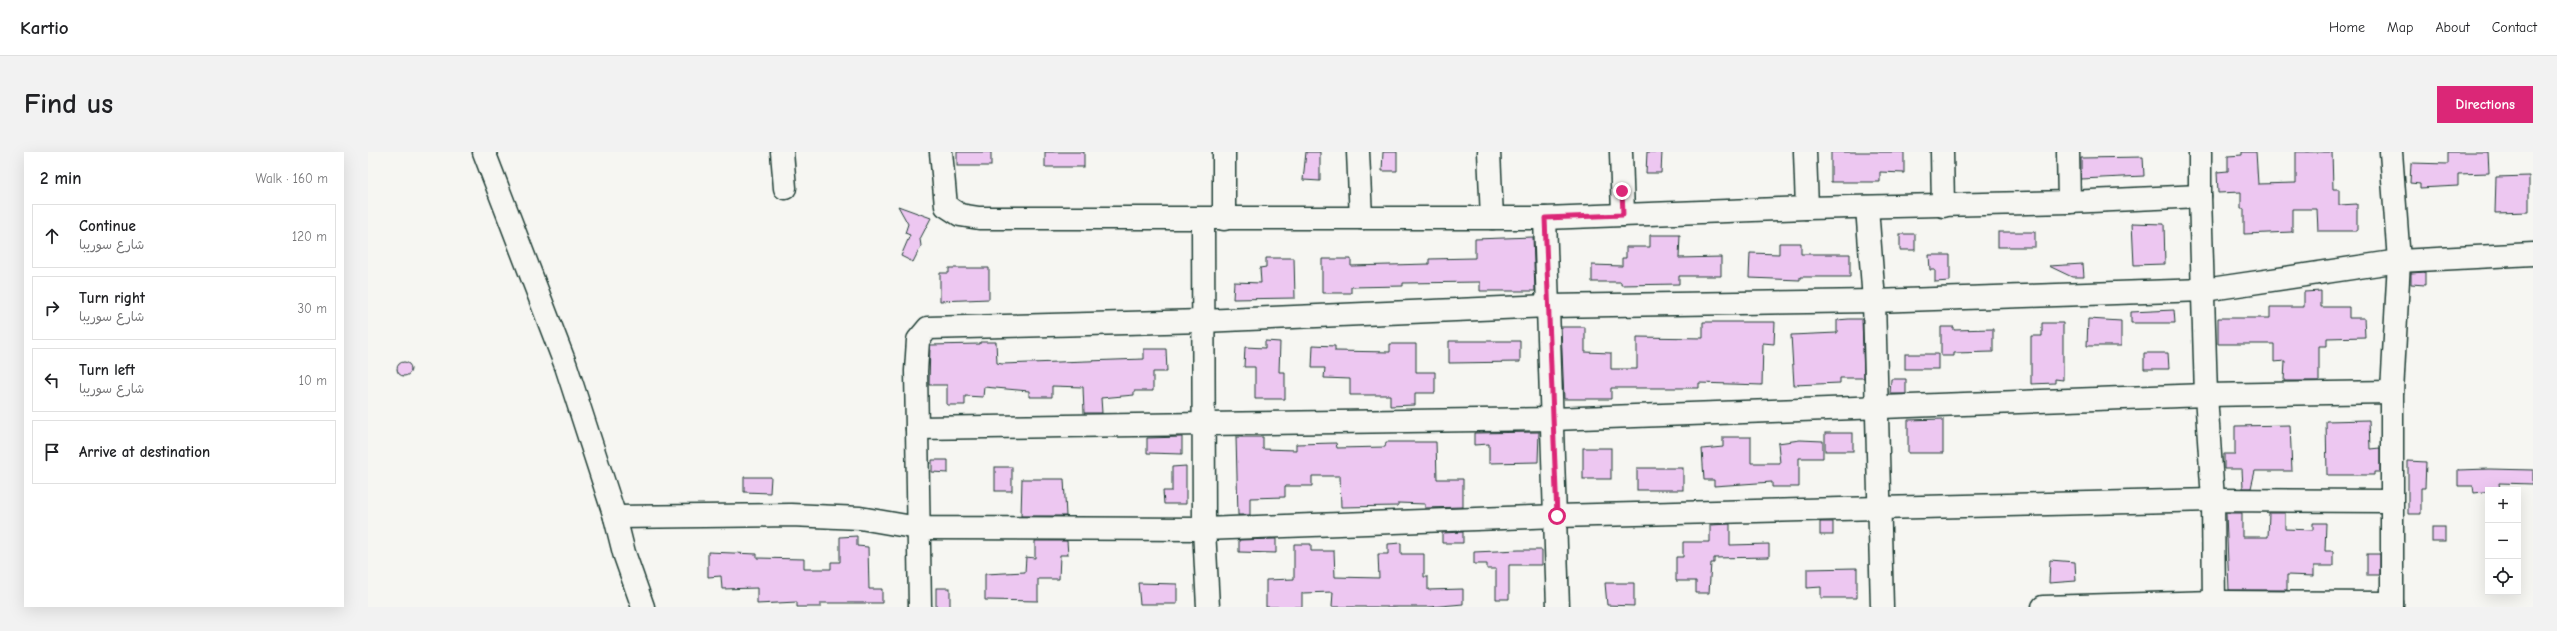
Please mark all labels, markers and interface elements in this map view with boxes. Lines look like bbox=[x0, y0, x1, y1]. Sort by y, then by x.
text: Kartio bbox=[20, 17, 69, 39]
text: Home bbox=[2329, 19, 2365, 36]
text: Map bbox=[2387, 19, 2413, 36]
text: About bbox=[2435, 19, 2470, 36]
text: Contact bbox=[2492, 19, 2537, 36]
button: Directions bbox=[2437, 86, 2533, 123]
text: Find us bbox=[24, 88, 113, 120]
text: 2 min bbox=[40, 169, 81, 188]
text: Walk · 160 m bbox=[256, 171, 328, 186]
route end bbox=[1613, 182, 1631, 200]
text: Continue bbox=[79, 217, 136, 235]
icon: ahead bbox=[41, 225, 63, 247]
text: 120 m bbox=[292, 229, 327, 244]
text: شارع سوريبا bbox=[79, 237, 144, 252]
text: Turn right bbox=[79, 289, 145, 307]
icon: right bbox=[41, 297, 63, 319]
text: 30 m bbox=[297, 301, 327, 316]
text: شارع سوريبا bbox=[79, 309, 144, 324]
text: Turn left bbox=[79, 361, 135, 379]
icon: left bbox=[41, 369, 63, 391]
text: 10 m bbox=[299, 373, 327, 388]
text: شارع سوريبا bbox=[79, 381, 144, 396]
icon: arrive bbox=[41, 441, 63, 463]
text: Arrive at destination bbox=[79, 443, 210, 461]
map controls bbox=[2485, 487, 2521, 595]
button: + bbox=[2485, 487, 2521, 523]
route start bbox=[1548, 507, 1566, 525]
button: − bbox=[2485, 523, 2521, 559]
button: locate bbox=[2485, 559, 2521, 595]

